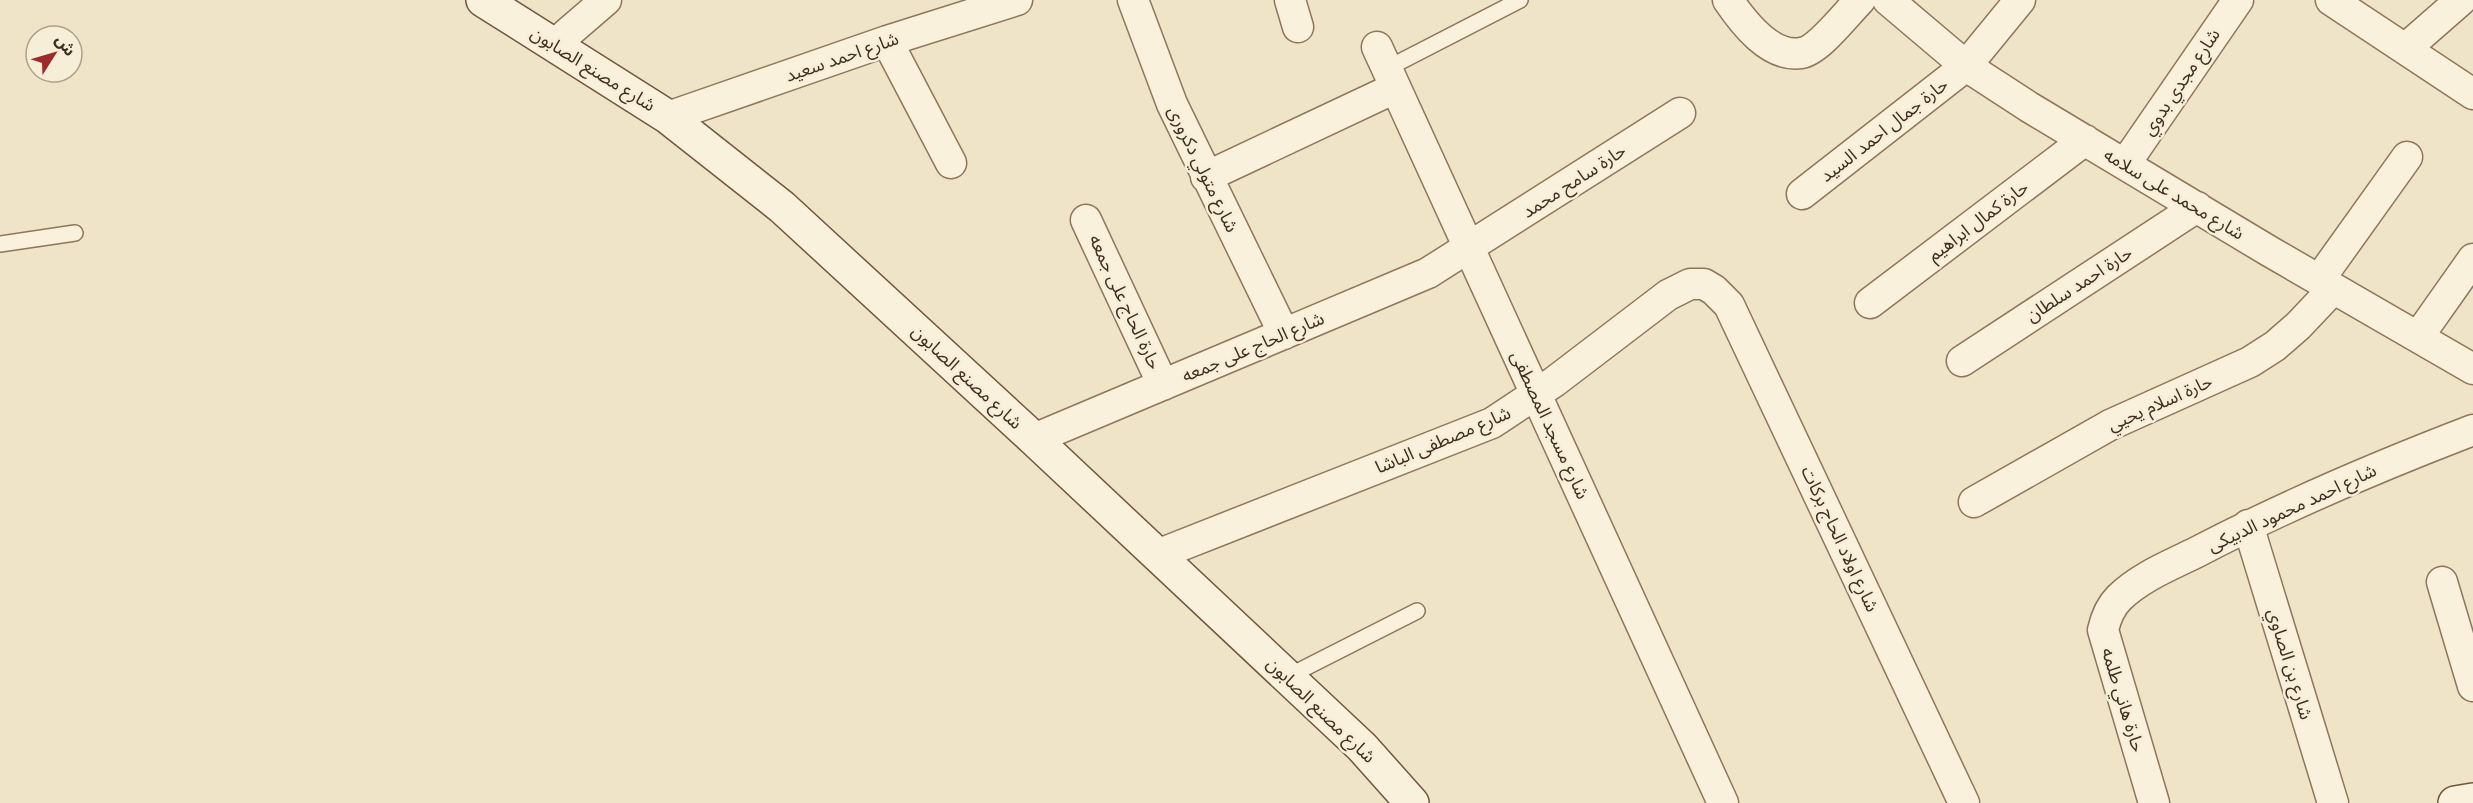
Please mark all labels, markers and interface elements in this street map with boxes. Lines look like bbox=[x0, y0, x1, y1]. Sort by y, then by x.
street label: شارع مصنع الصابون bbox=[525, 20, 661, 119]
street label: شارع مجدي بدوي bbox=[2136, 23, 2227, 141]
north arrow bbox=[24, 24, 84, 84]
street label: شارع احمد سعيد bbox=[782, 25, 903, 90]
text: ش bbox=[51, 30, 81, 60]
street label: حارة جمال احمد السيد bbox=[1814, 72, 1952, 187]
street label: شارع متولي دكرورى bbox=[1160, 101, 1245, 237]
street label: حارة سامح محمد bbox=[1517, 138, 1631, 224]
street label: شارع محمد على سلامه bbox=[2098, 142, 2249, 247]
street label: حارة كمال ابراهيم bbox=[1922, 174, 2034, 268]
street label: حارة الحاج على جمعه bbox=[1082, 230, 1168, 374]
street label: حارة احمد سلطان bbox=[2021, 240, 2136, 327]
street label: شارع الحاج على جمعه bbox=[1178, 305, 1329, 390]
street label: شارع مصنع الصابون bbox=[905, 319, 1028, 436]
street label: شارع مسجد المصطفى bbox=[1503, 347, 1596, 504]
street label: حارة اسلام يحيي bbox=[2103, 368, 2217, 439]
street label: شارع مصطفى الباشا bbox=[1371, 400, 1515, 481]
street label: شارع احمد محمود الدبيكى bbox=[2203, 457, 2381, 560]
street label: شارع اولاد الحاج بركات bbox=[1794, 462, 1885, 617]
street label: شارع بن الصاوي bbox=[2260, 605, 2319, 723]
street label: حارة هاني طلمه bbox=[2095, 644, 2151, 756]
street label: شارع مصنع الصابون bbox=[1260, 651, 1381, 770]

